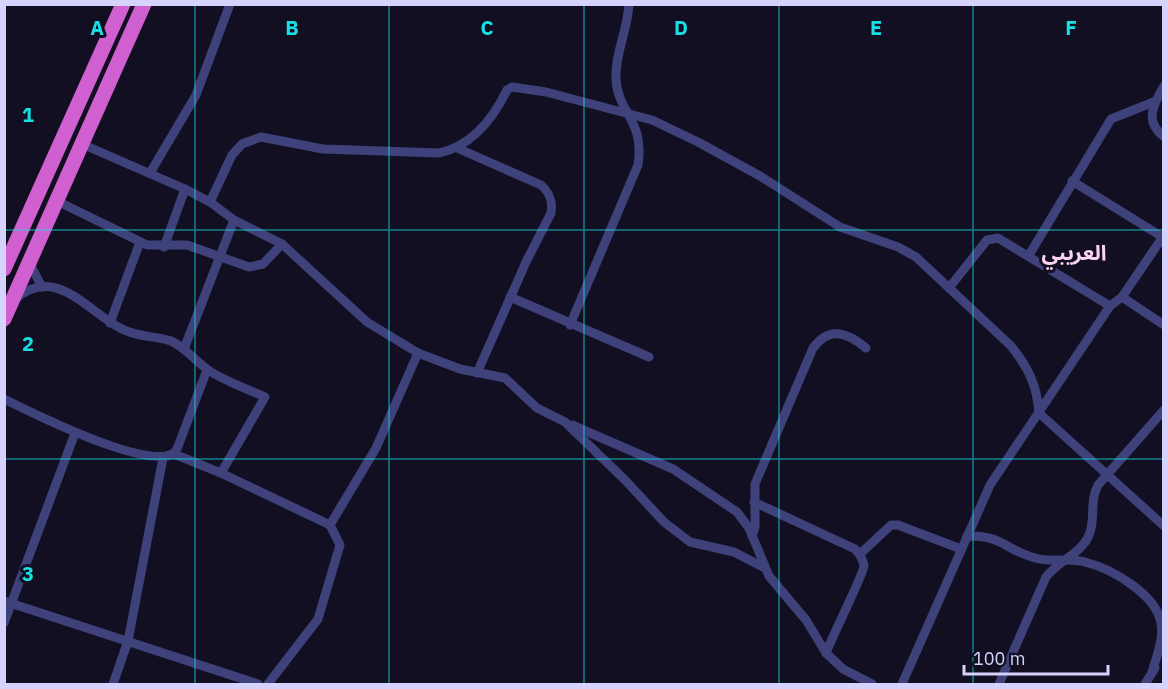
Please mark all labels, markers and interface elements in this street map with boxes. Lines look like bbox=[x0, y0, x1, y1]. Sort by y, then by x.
text: A bbox=[90, 14, 104, 41]
text: B bbox=[285, 14, 299, 41]
text: C bbox=[480, 14, 494, 41]
text: D bbox=[674, 14, 688, 41]
text: E bbox=[870, 14, 882, 41]
text: F bbox=[1065, 14, 1077, 41]
text: 1 bbox=[22, 101, 34, 128]
district label: العريبي bbox=[1042, 238, 1106, 270]
text: 2 bbox=[22, 330, 34, 357]
text: 3 bbox=[22, 560, 34, 587]
scale bar bbox=[964, 638, 1108, 676]
text: 100 m bbox=[973, 647, 1025, 670]

